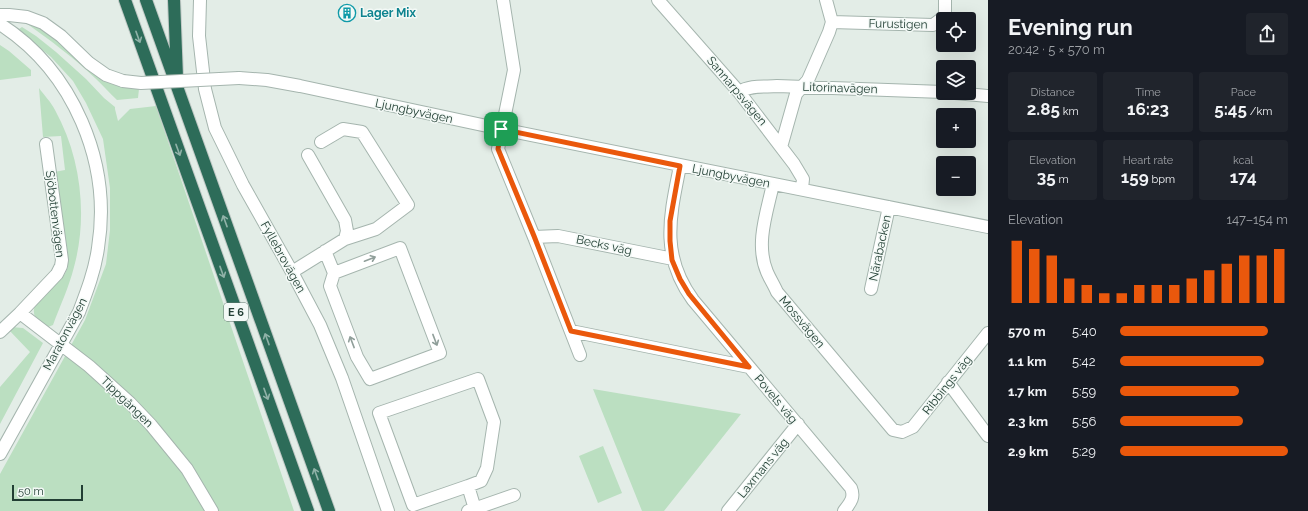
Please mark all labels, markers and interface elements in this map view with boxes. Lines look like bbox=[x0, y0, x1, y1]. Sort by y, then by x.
building icon: Lager Mix bbox=[337, 3, 357, 23]
place label: Lager Mix bbox=[360, 6, 416, 20]
map controls bbox=[936, 12, 976, 196]
button: locate bbox=[936, 12, 976, 52]
button: share bbox=[1246, 13, 1288, 55]
text: Evening run bbox=[1008, 14, 1133, 40]
street label: Furustigen bbox=[868, 16, 928, 32]
one-way arrow bbox=[135, 30, 142, 43]
text: 20:42 · 5 × 570 m bbox=[1008, 42, 1105, 57]
street label: Sannarpsvägen bbox=[704, 54, 770, 128]
button: layers bbox=[936, 60, 976, 100]
street label: Litorinavägen bbox=[802, 80, 878, 96]
text: Distance bbox=[1031, 86, 1075, 99]
text: Time bbox=[1135, 86, 1161, 99]
text: Pace bbox=[1231, 86, 1256, 99]
street label: Ljungbyvägen bbox=[374, 96, 454, 126]
text: 2.85 bbox=[1027, 99, 1060, 119]
text: 16:23 bbox=[1127, 99, 1169, 119]
text: 5:45 bbox=[1214, 99, 1247, 119]
text: km bbox=[1060, 105, 1079, 118]
text: /km bbox=[1247, 105, 1272, 118]
button: + bbox=[936, 108, 976, 148]
pin bbox=[484, 112, 518, 146]
icon: arrive bbox=[490, 118, 512, 140]
one-way arrow bbox=[175, 143, 182, 156]
text: Elevation bbox=[1029, 154, 1076, 167]
text: Heart rate bbox=[1123, 154, 1173, 167]
text: kcal bbox=[1233, 154, 1254, 167]
button: − bbox=[936, 156, 976, 196]
street label: Ljungbyvägen bbox=[691, 162, 771, 190]
text: 35 bbox=[1037, 167, 1056, 187]
text: 159 bbox=[1121, 167, 1149, 187]
text: 174 bbox=[1230, 167, 1257, 187]
street label: Sjöbottenvägen bbox=[43, 170, 67, 258]
text: m bbox=[1056, 173, 1069, 186]
text: bpm bbox=[1149, 173, 1175, 186]
text: Elevation bbox=[1008, 212, 1063, 227]
text: 147–154 m bbox=[1226, 212, 1288, 227]
street label: Närabacken bbox=[866, 214, 894, 282]
one-way arrow bbox=[220, 215, 228, 227]
street label: Fyllebrovägen bbox=[258, 219, 308, 295]
street label: Becks väg bbox=[575, 232, 633, 258]
one-way arrow bbox=[364, 254, 376, 262]
one-way arrow bbox=[218, 266, 226, 278]
street label: Mossvägen bbox=[776, 293, 828, 351]
street label: Maratonvägen bbox=[40, 295, 90, 373]
road number: E 6 bbox=[224, 303, 248, 321]
text: 570 m bbox=[1008, 324, 1046, 339]
text: 5:40 bbox=[1072, 324, 1097, 339]
one-way arrow bbox=[263, 332, 270, 345]
one-way arrow bbox=[431, 333, 439, 345]
one-way arrow bbox=[347, 337, 355, 349]
street label: Ribbings väg bbox=[920, 353, 974, 417]
text: 1.1 km bbox=[1008, 354, 1046, 369]
text: 5:42 bbox=[1072, 354, 1095, 369]
street label: Povels väg bbox=[752, 372, 800, 426]
street label: Tippgången bbox=[98, 374, 156, 430]
text: 1.7 km bbox=[1008, 384, 1047, 399]
text: 5:59 bbox=[1072, 384, 1096, 399]
one-way arrow bbox=[262, 388, 270, 400]
text: 2.3 km bbox=[1008, 414, 1048, 429]
text: 5:56 bbox=[1072, 414, 1096, 429]
street label: Laxmans väg bbox=[735, 435, 791, 501]
text: 2.9 km bbox=[1008, 444, 1048, 459]
text: 5:29 bbox=[1072, 444, 1096, 459]
one-way arrow bbox=[311, 469, 319, 481]
scale bar bbox=[12, 483, 83, 502]
text: 50 m bbox=[18, 485, 44, 498]

